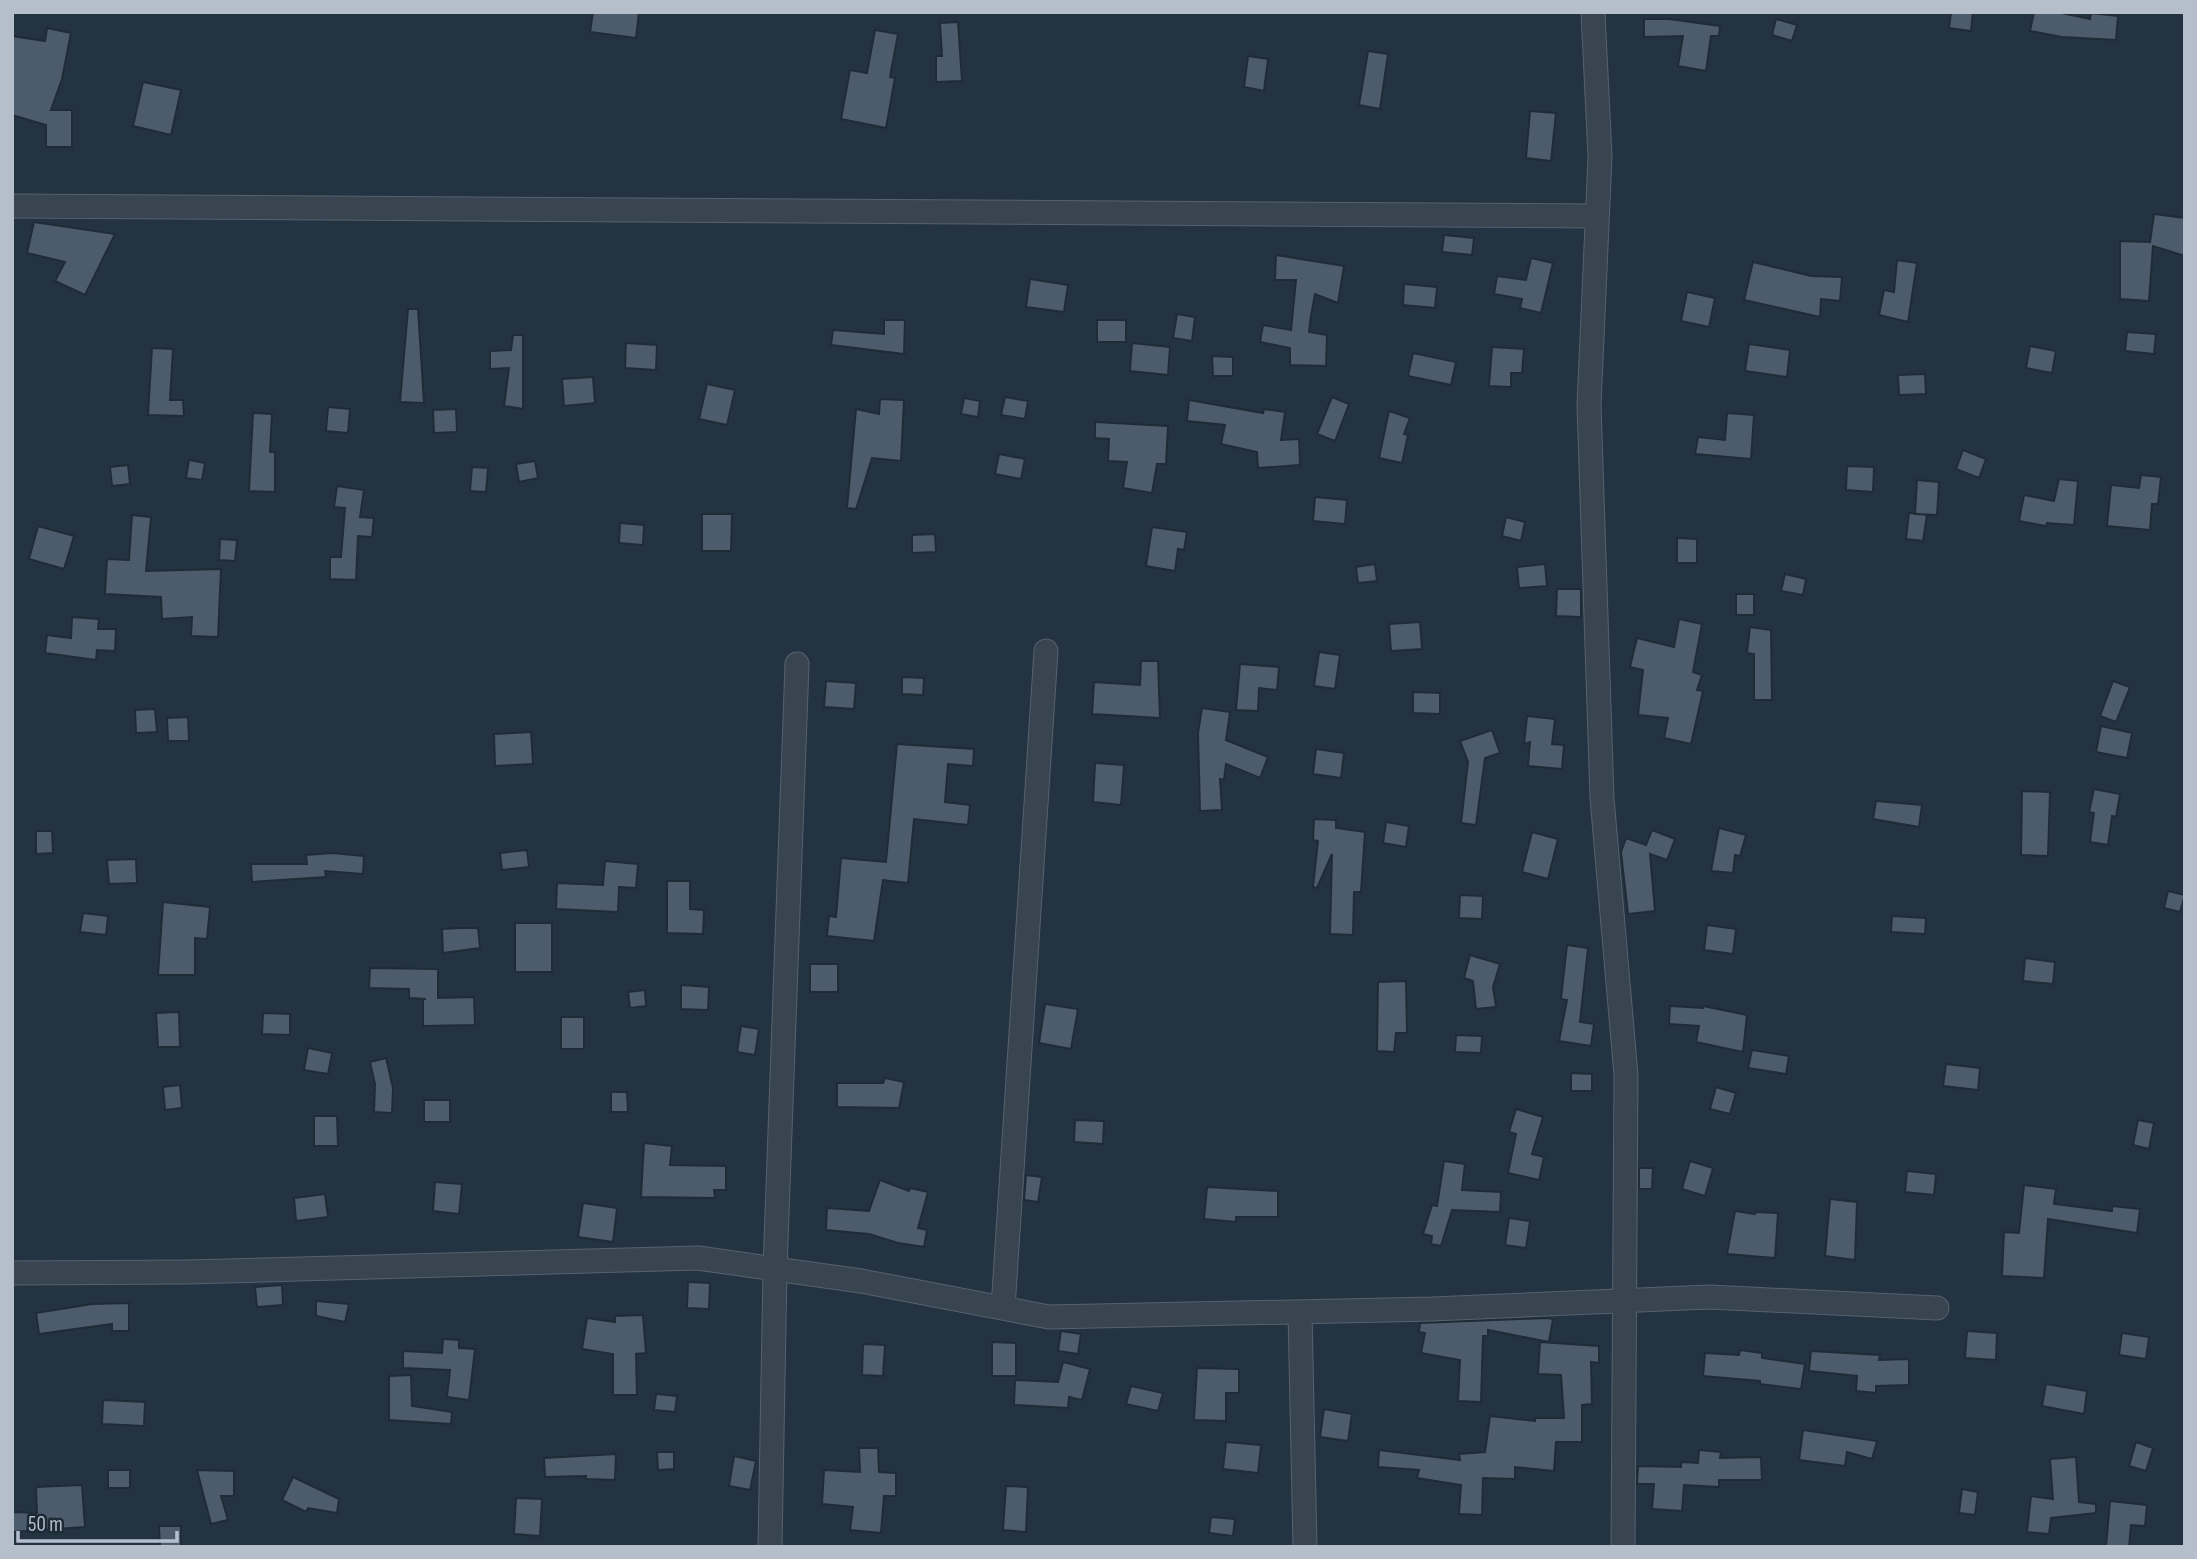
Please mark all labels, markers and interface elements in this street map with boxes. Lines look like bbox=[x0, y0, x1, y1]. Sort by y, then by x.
scale bar bbox=[18, 1500, 177, 1544]
text: 50 m bbox=[28, 1512, 63, 1537]

